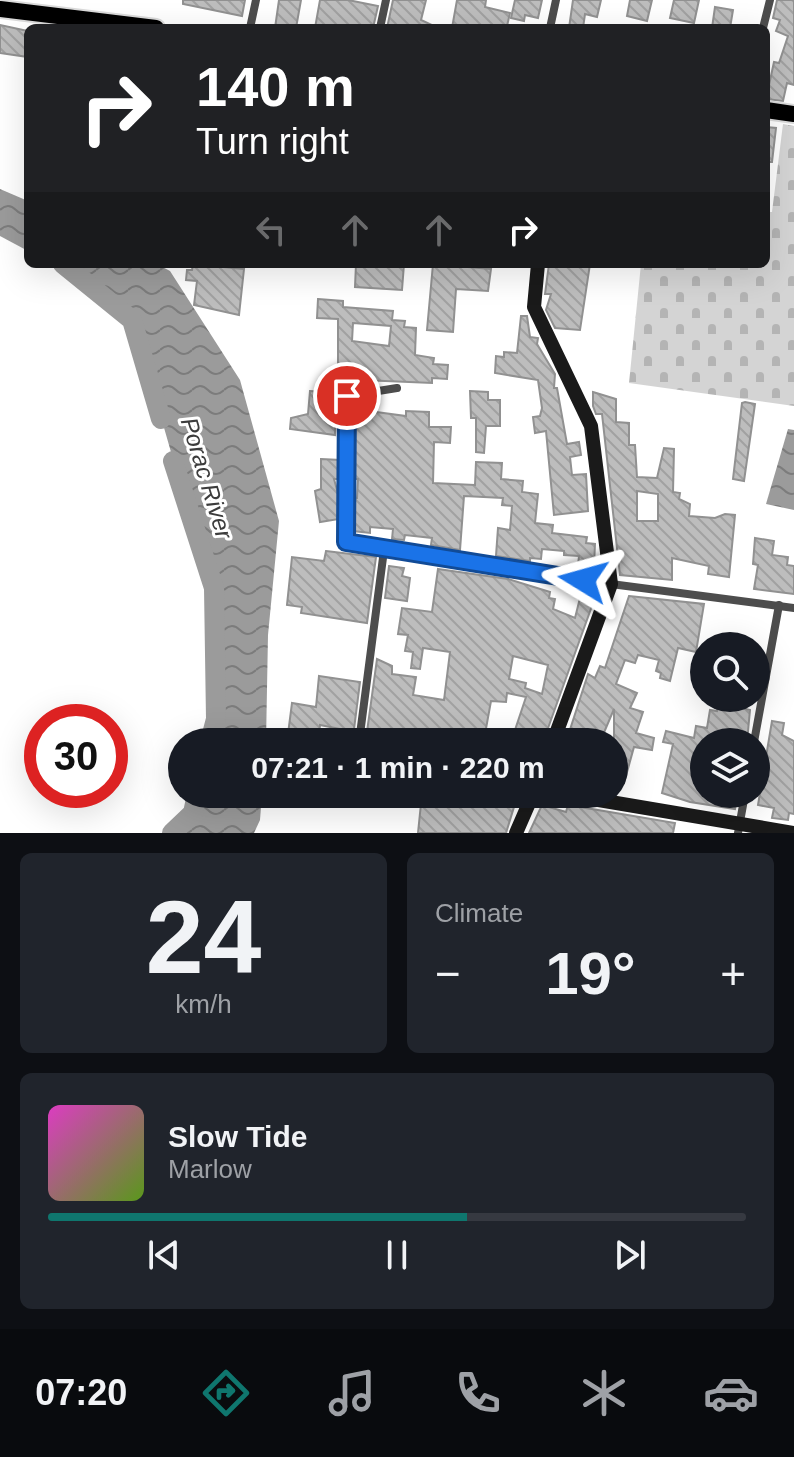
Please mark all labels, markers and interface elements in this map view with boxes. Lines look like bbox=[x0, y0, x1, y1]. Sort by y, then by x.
text: 140 m bbox=[196, 55, 355, 118]
icon: right bbox=[64, 56, 168, 160]
text: Turn right bbox=[196, 121, 349, 162]
icon: left bbox=[249, 208, 293, 252]
icon: ahead bbox=[333, 208, 377, 252]
icon: ahead bbox=[417, 208, 461, 252]
icon: right bbox=[501, 208, 545, 252]
pin bbox=[313, 362, 381, 430]
icon: arrive bbox=[325, 374, 369, 418]
water label: Porac River bbox=[176, 414, 239, 543]
position arrow bbox=[541, 538, 625, 622]
map controls bbox=[690, 632, 770, 808]
button: search bbox=[690, 632, 770, 712]
speed limit sign: 30 bbox=[24, 704, 128, 808]
button: layers bbox=[690, 728, 770, 808]
text: 07:21 · 1 min · 220 m bbox=[251, 751, 545, 784]
text: 24 bbox=[146, 879, 261, 995]
text: Climate bbox=[435, 898, 523, 928]
text: 19° bbox=[545, 940, 636, 1007]
text: − bbox=[435, 949, 461, 998]
text: + bbox=[720, 949, 746, 998]
text: km/h bbox=[175, 989, 232, 1019]
text: Slow Tide bbox=[168, 1120, 307, 1153]
text: Marlow bbox=[168, 1154, 252, 1184]
icon: previous bbox=[142, 1233, 186, 1277]
icon: pause bbox=[375, 1233, 419, 1277]
icon: next bbox=[608, 1233, 652, 1277]
icon: directions bbox=[198, 1365, 254, 1421]
icon: music bbox=[324, 1365, 380, 1421]
icon: phone bbox=[450, 1365, 506, 1421]
icon: climate bbox=[576, 1365, 632, 1421]
icon: car bbox=[703, 1365, 759, 1421]
text: 07:20 bbox=[35, 1372, 127, 1413]

